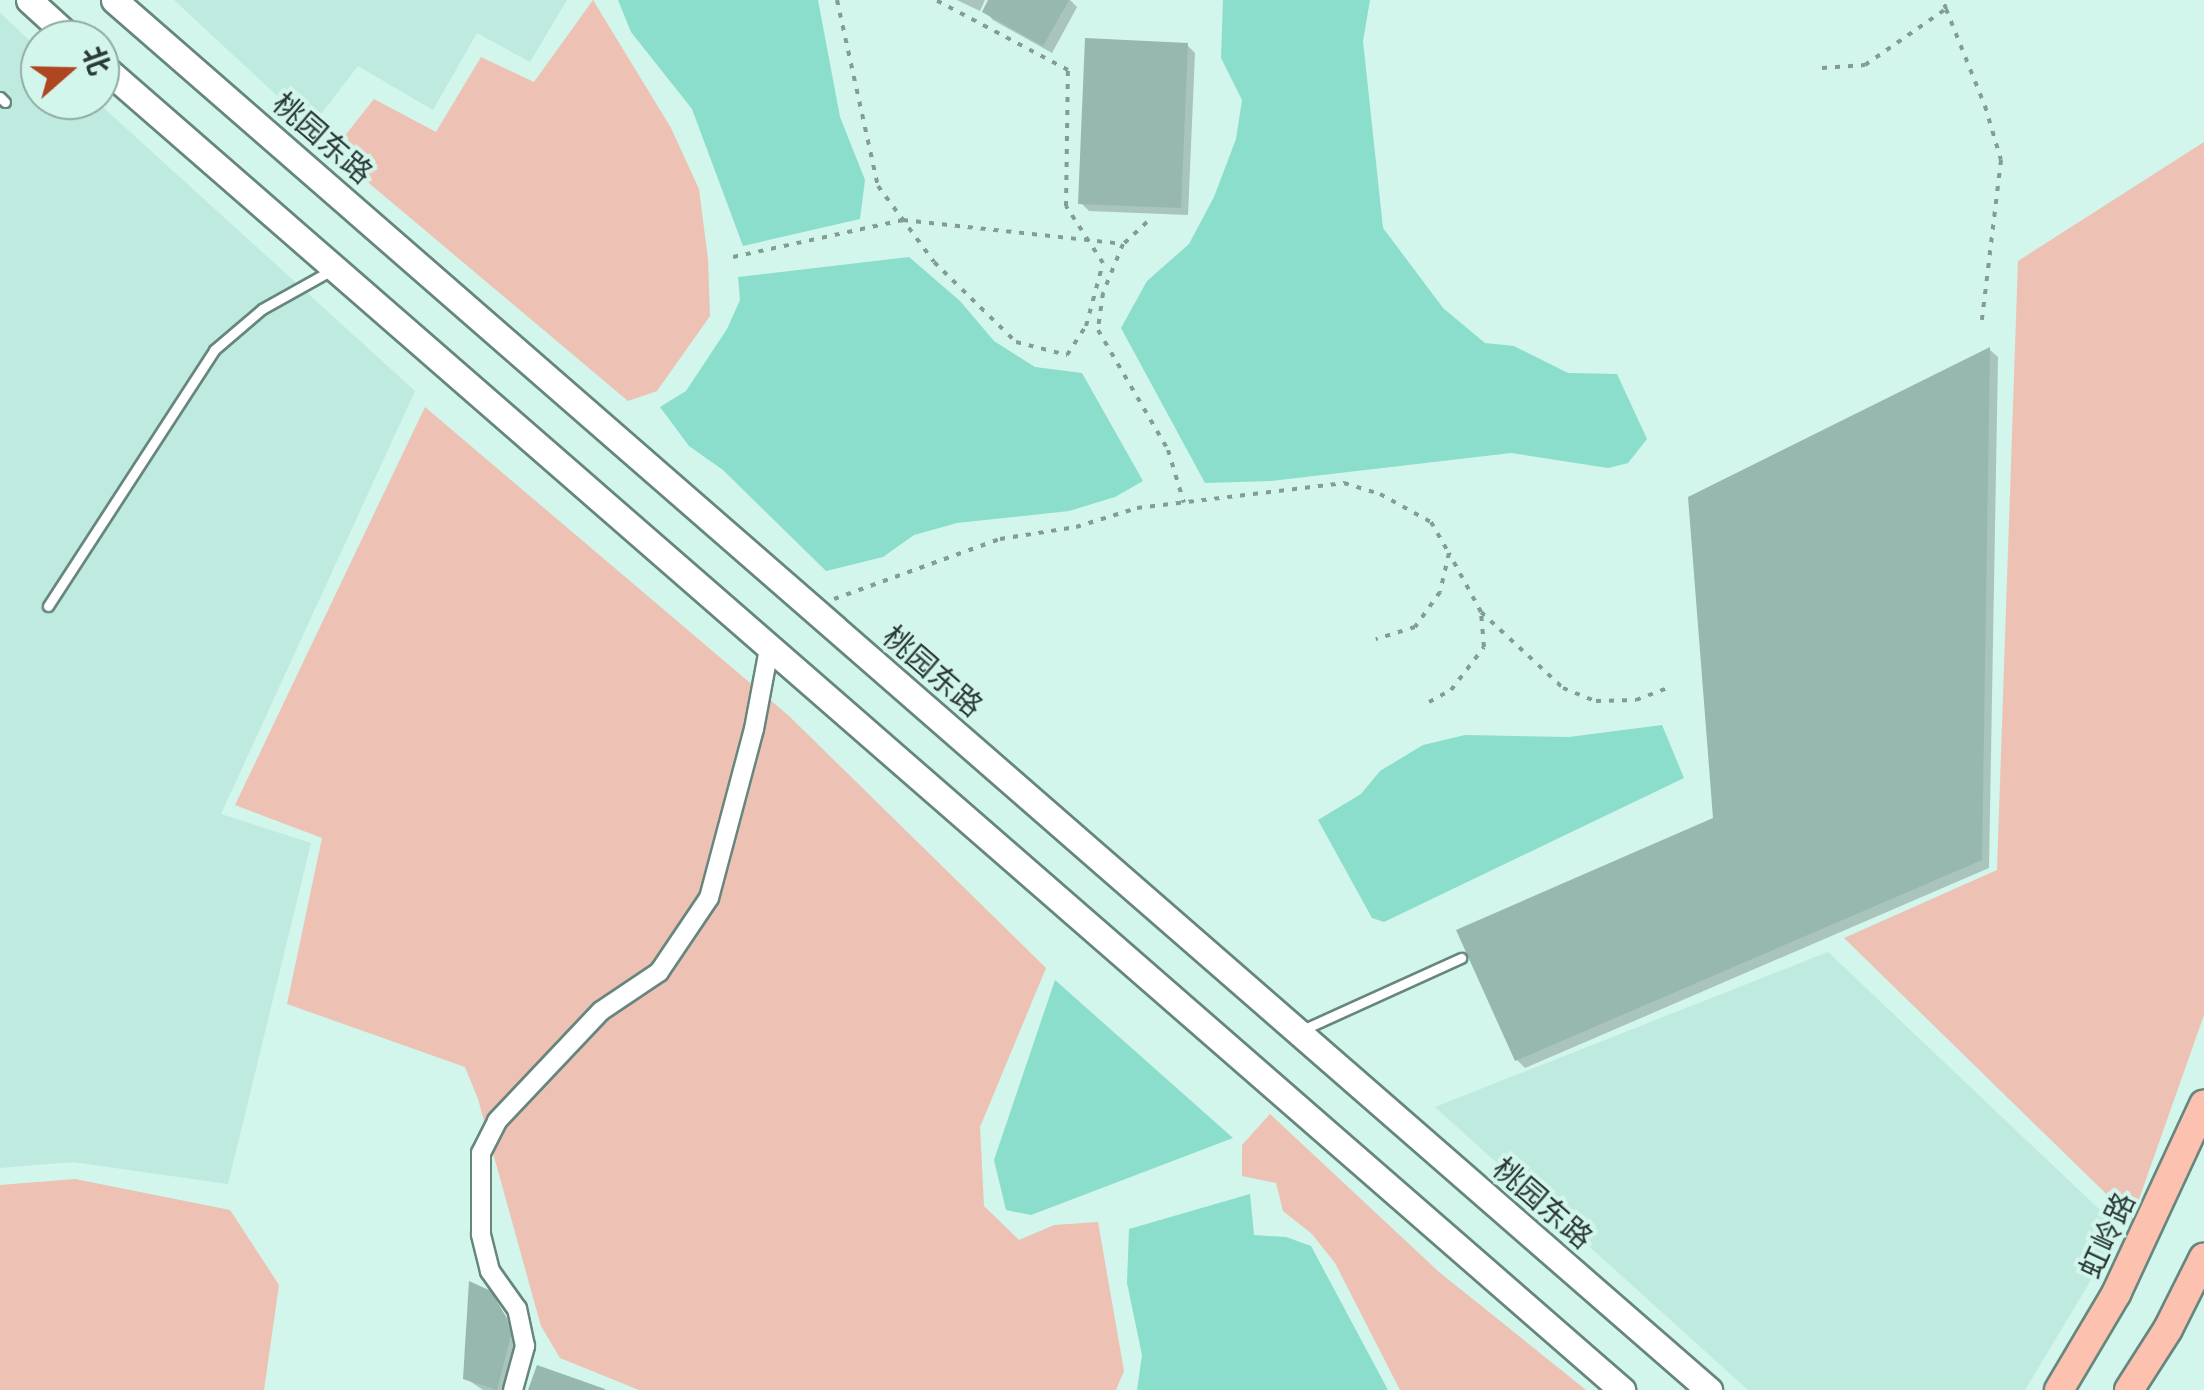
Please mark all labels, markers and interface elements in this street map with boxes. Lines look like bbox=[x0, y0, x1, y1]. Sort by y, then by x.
north arrow bbox=[20, 20, 120, 120]
text: 北 bbox=[75, 41, 119, 80]
street label: 桃园东路 bbox=[266, 85, 380, 191]
street label: 桃园东路 bbox=[876, 618, 990, 724]
street label: 桃园东路 bbox=[1486, 1150, 1600, 1256]
street label: 虹岭路 bbox=[2072, 1187, 2142, 1283]

